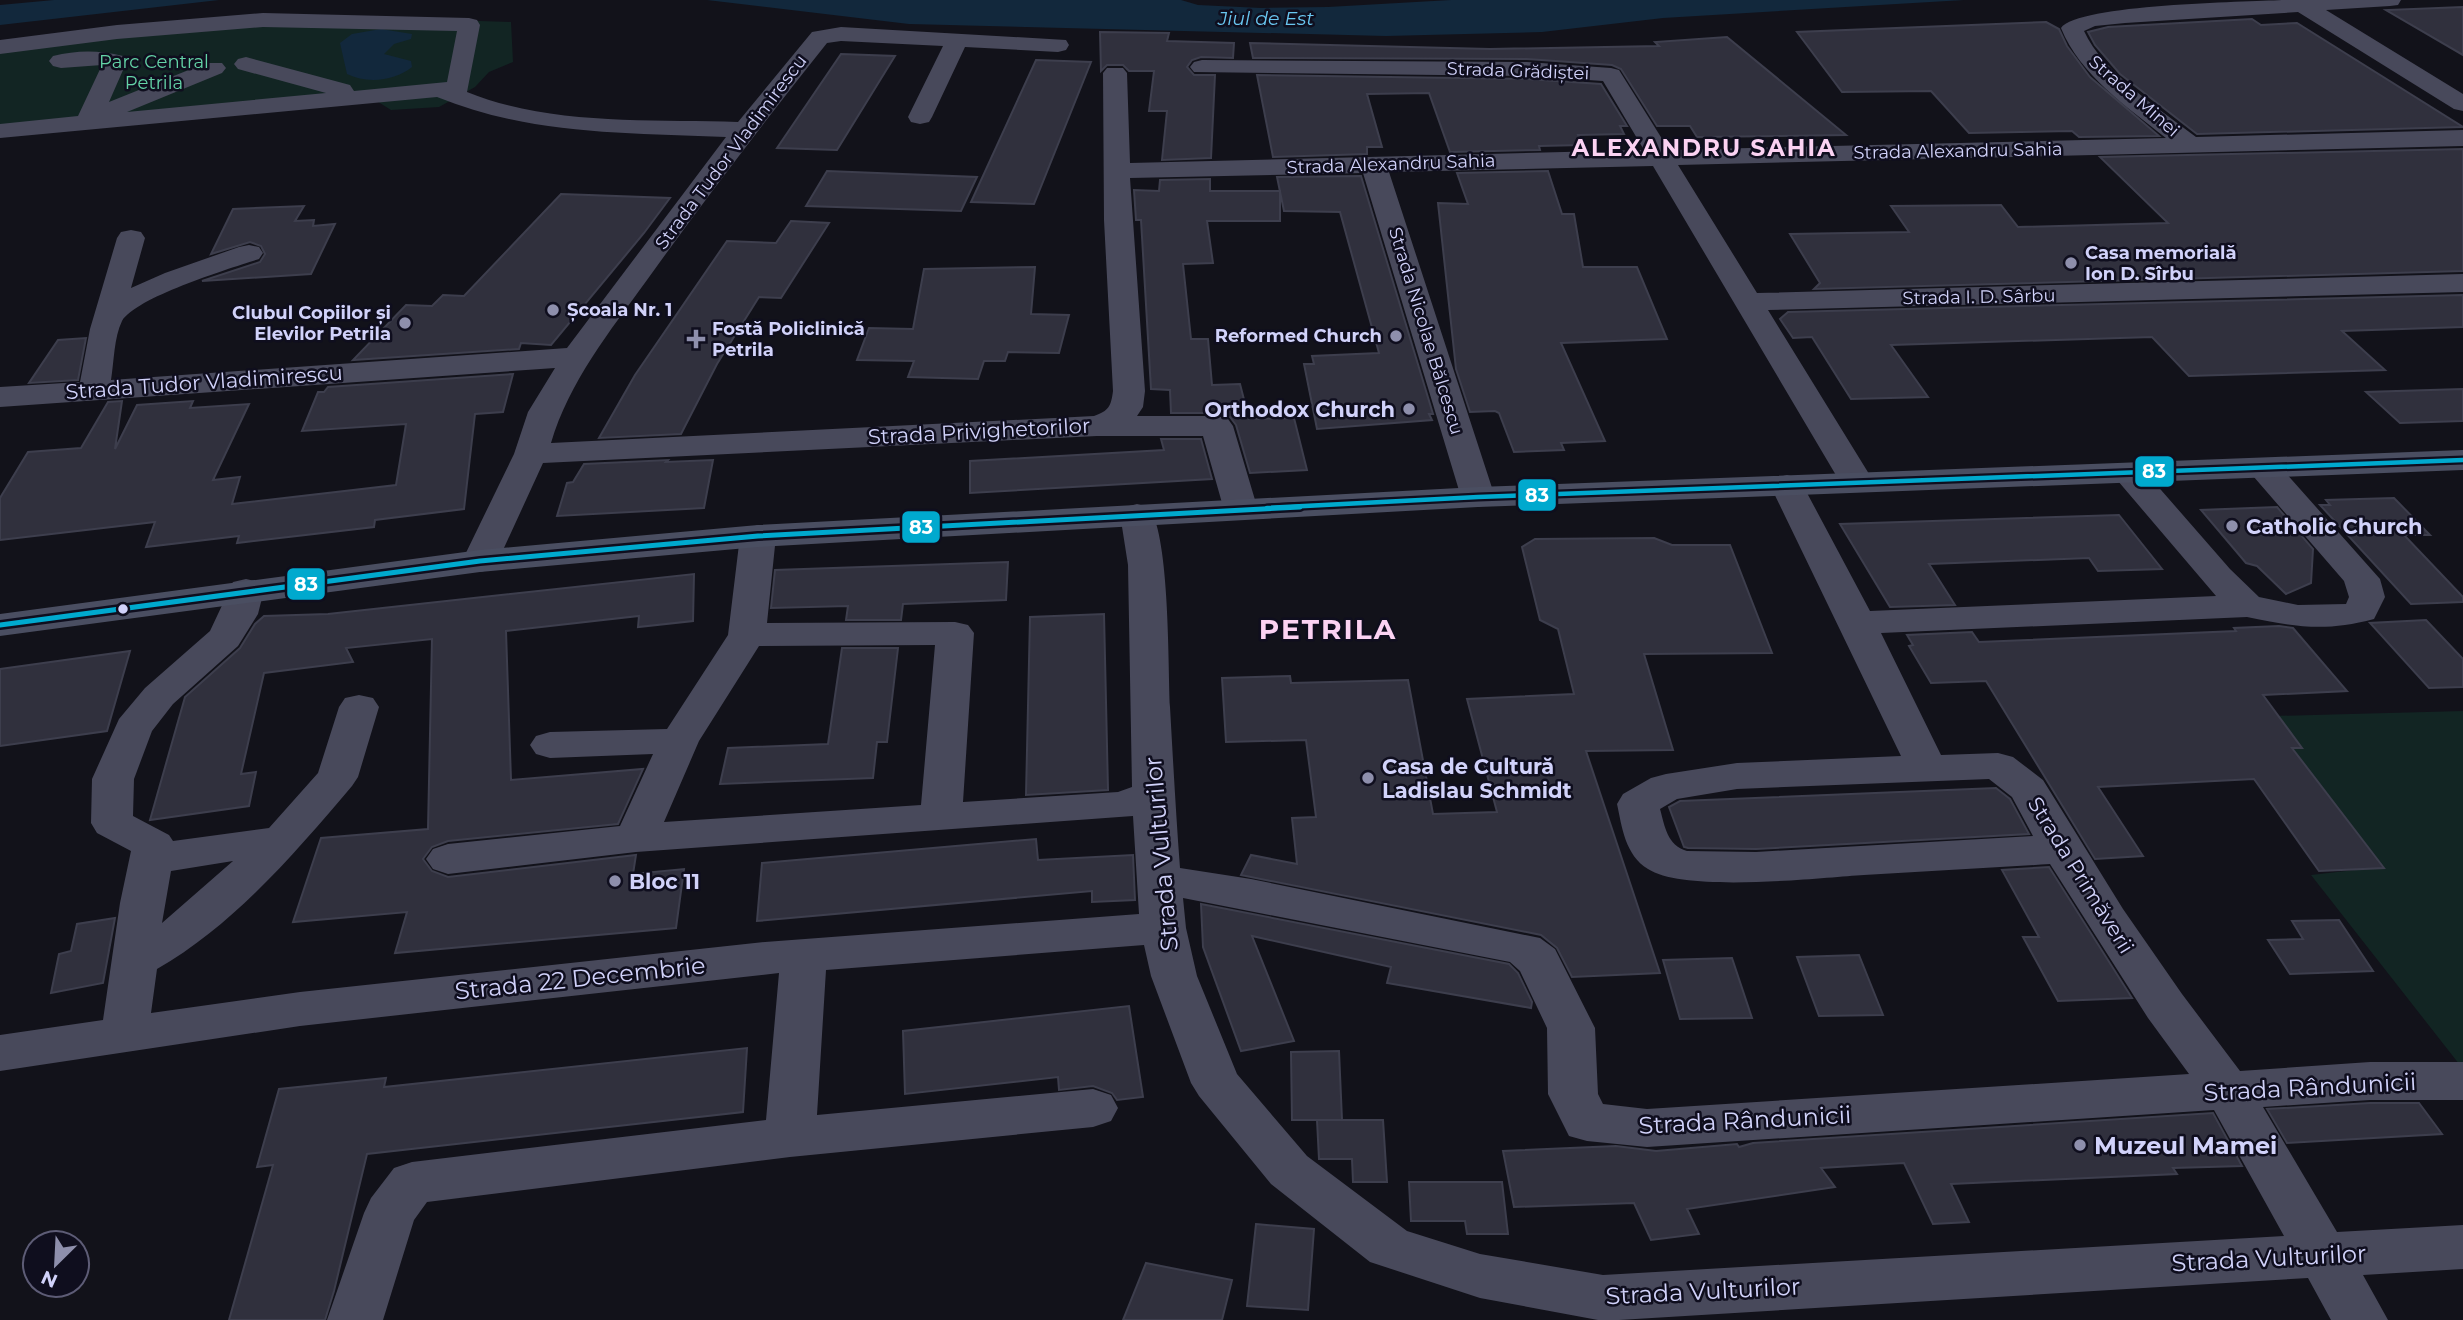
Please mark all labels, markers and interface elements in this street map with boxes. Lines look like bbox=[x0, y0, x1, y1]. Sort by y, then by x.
water label: Jiul de Est bbox=[1217, 7, 1314, 30]
street label: Strada Tudor Vladimirescu bbox=[651, 50, 811, 254]
park label: Parc Central Petrila bbox=[99, 51, 209, 94]
street label: Strada Minei bbox=[2084, 51, 2184, 141]
street label: Strada Grădiștei bbox=[1446, 58, 1590, 85]
district label: ALEXANDRU SAHIA bbox=[1570, 134, 1837, 162]
street label: Strada Alexandru Sahia bbox=[1853, 138, 2063, 164]
street label: Strada Alexandru Sahia bbox=[1286, 149, 1496, 179]
street label: Strada Nicolae Bălcescu bbox=[1384, 225, 1468, 437]
place label: Casa memorială Ion D. Sîrbu bbox=[2085, 242, 2237, 285]
marker: Casa memorială Ion D. Sîrbu bbox=[2063, 255, 2079, 271]
street label: Strada I. D. Sârbu bbox=[1902, 285, 2056, 309]
place label: Școala Nr. 1 bbox=[567, 299, 672, 322]
place label: Clubul Copiilor și Elevilor Petrila bbox=[232, 302, 391, 345]
marker: Școala Nr. 1 bbox=[545, 302, 561, 318]
marker: Clubul Copiilor și Elevilor Petrila bbox=[397, 315, 413, 331]
place label: Fostă Policlinică Petrila bbox=[712, 318, 865, 361]
place label: Reformed Church bbox=[1215, 325, 1382, 347]
marker: Reformed Church bbox=[1388, 328, 1404, 344]
marker: Fostă Policlinică Petrila bbox=[686, 329, 706, 349]
street label: Strada Tudor Vladimirescu bbox=[65, 360, 343, 404]
place label: Orthodox Church bbox=[1204, 397, 1395, 422]
marker: Orthodox Church bbox=[1401, 401, 1417, 417]
street label: Strada Privighetorilor bbox=[867, 413, 1091, 449]
line badge: 83 bbox=[2134, 455, 2175, 488]
text: 83 bbox=[2142, 460, 2166, 483]
line badge: 83 bbox=[1517, 478, 1557, 512]
text: 83 bbox=[1525, 484, 1549, 507]
line badge: 83 bbox=[901, 510, 941, 544]
place label: Catholic Church bbox=[2246, 514, 2422, 539]
text: 83 bbox=[909, 516, 933, 539]
marker: Catholic Church bbox=[2224, 518, 2240, 534]
line badge: 83 bbox=[286, 567, 326, 601]
text: 83 bbox=[294, 573, 318, 596]
unlabelled marker bbox=[116, 602, 130, 616]
district label: PETRILA bbox=[1259, 612, 1397, 646]
place label: Casa de Cultură Ladislau Schmidt bbox=[1382, 754, 1572, 803]
street label: Strada Vulturilor bbox=[1138, 755, 1184, 953]
marker: Casa de Cultură Ladislau Schmidt bbox=[1360, 770, 1376, 786]
street label: Strada Primăverii bbox=[2023, 792, 2139, 958]
place label: Bloc 11 bbox=[629, 869, 700, 894]
marker: Bloc 11 bbox=[607, 873, 623, 889]
street label: Strada 22 Decembrie bbox=[453, 950, 707, 1006]
street label: Strada Rândunicii bbox=[2203, 1067, 2417, 1107]
street label: Strada Rândunicii bbox=[1638, 1100, 1852, 1140]
place label: Muzeul Mamei bbox=[2094, 1131, 2277, 1160]
marker: Muzeul Mamei bbox=[2072, 1137, 2088, 1153]
north arrow bbox=[21, 1229, 91, 1299]
street label: Strada Vulturilor bbox=[2171, 1238, 2367, 1278]
text: N bbox=[38, 1265, 61, 1293]
street label: Strada Vulturilor bbox=[1605, 1271, 1801, 1311]

